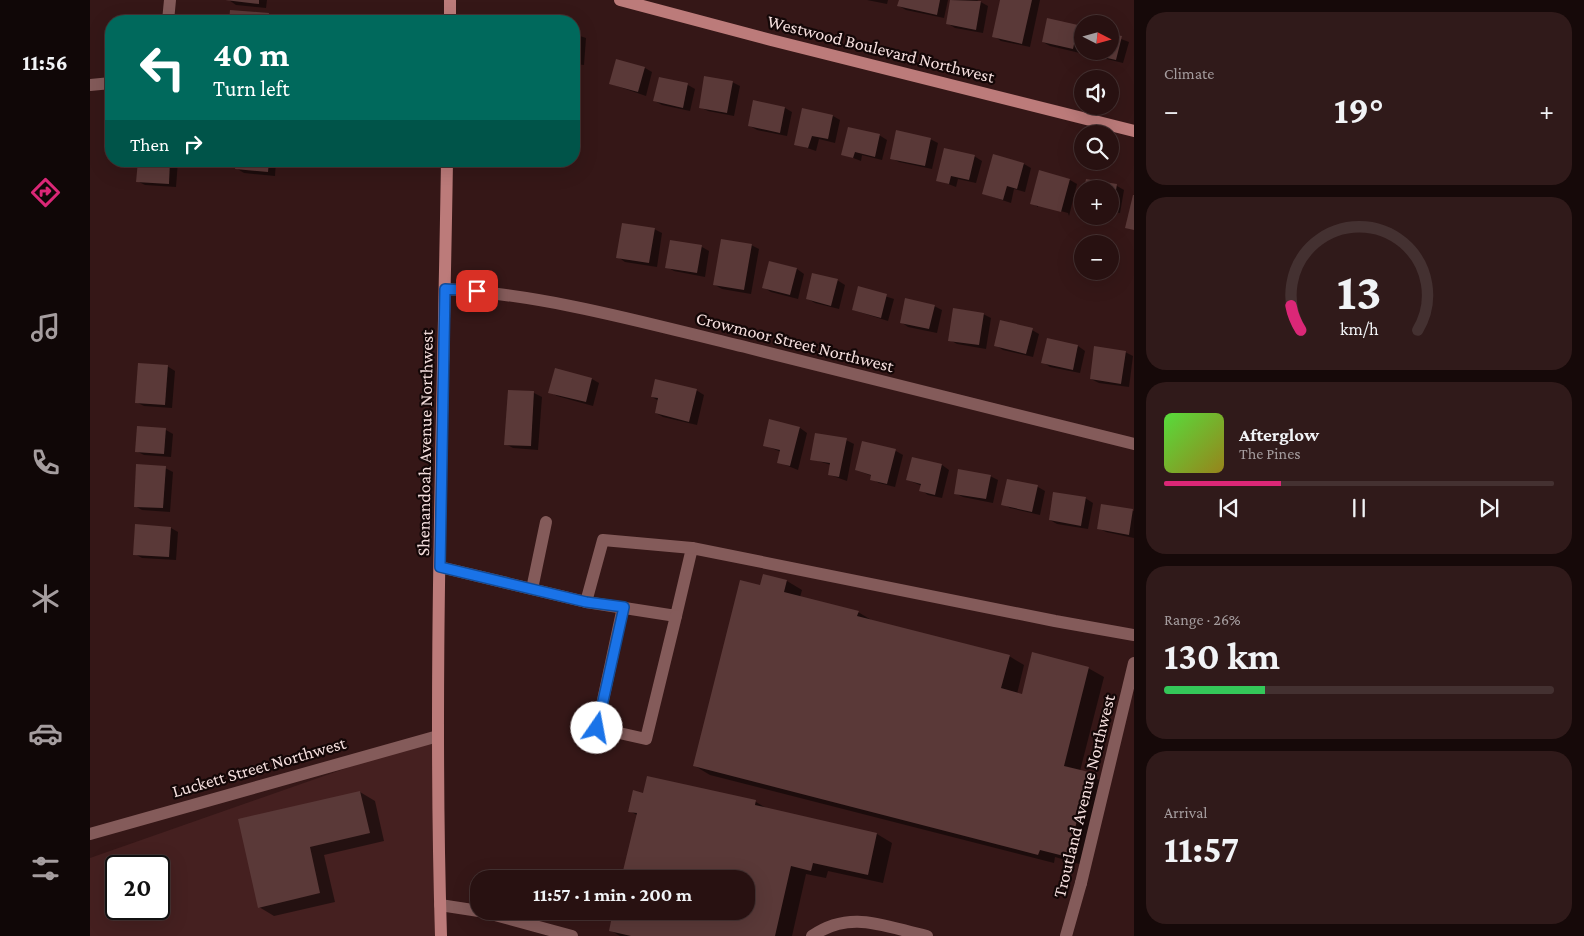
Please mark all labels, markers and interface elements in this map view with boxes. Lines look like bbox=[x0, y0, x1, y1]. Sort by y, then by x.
street label: Westwood Boulevard Northwest bbox=[765, 11, 998, 87]
north arrow bbox=[1074, 15, 1119, 60]
map controls bbox=[1074, 15, 1119, 280]
icon: left bbox=[130, 35, 195, 100]
text: 40 m bbox=[213, 35, 290, 74]
text: 11:56 bbox=[22, 50, 68, 75]
text: Climate bbox=[1164, 65, 1214, 82]
button: sound bbox=[1074, 70, 1119, 115]
text: Turn left bbox=[213, 76, 290, 101]
text: 19° bbox=[1334, 89, 1384, 131]
text: − bbox=[1164, 95, 1179, 126]
text: + bbox=[1539, 95, 1554, 126]
button: search bbox=[1074, 125, 1119, 170]
icon: right bbox=[179, 130, 207, 158]
text: Then bbox=[130, 134, 169, 155]
icon: directions bbox=[28, 175, 63, 210]
button: + bbox=[1074, 180, 1119, 225]
button: − bbox=[1074, 235, 1119, 280]
text: 13 bbox=[1337, 262, 1381, 320]
pin bbox=[456, 270, 498, 312]
icon: arrive bbox=[463, 277, 491, 305]
street label: Crowmoor Street Northwest bbox=[694, 308, 897, 377]
icon: music bbox=[28, 310, 63, 345]
text: km/h bbox=[1340, 319, 1379, 339]
street label: Shenandoah Avenue Northwest bbox=[413, 329, 437, 556]
text: Afterglow bbox=[1239, 424, 1319, 445]
icon: phone bbox=[28, 445, 63, 480]
text: The Pines bbox=[1239, 445, 1300, 462]
icon: previous bbox=[1215, 494, 1243, 522]
icon: pause bbox=[1345, 494, 1373, 522]
icon: next bbox=[1475, 494, 1503, 522]
icon: climate bbox=[28, 581, 63, 616]
text: Range · 26% bbox=[1164, 611, 1240, 628]
text: 130 km bbox=[1164, 635, 1280, 677]
street label: Troutland Avenue Northwest bbox=[1049, 691, 1119, 900]
position arrow bbox=[570, 701, 622, 753]
icon: car bbox=[28, 716, 63, 751]
street label: Luckett Street Northwest bbox=[170, 732, 349, 801]
text: Arrival bbox=[1164, 804, 1208, 821]
text: 11:57 bbox=[1164, 828, 1239, 870]
icon: filters bbox=[28, 851, 63, 886]
speed limit sign: 20 bbox=[105, 855, 170, 920]
text: 11:57 · 1 min · 200 m bbox=[533, 884, 692, 905]

